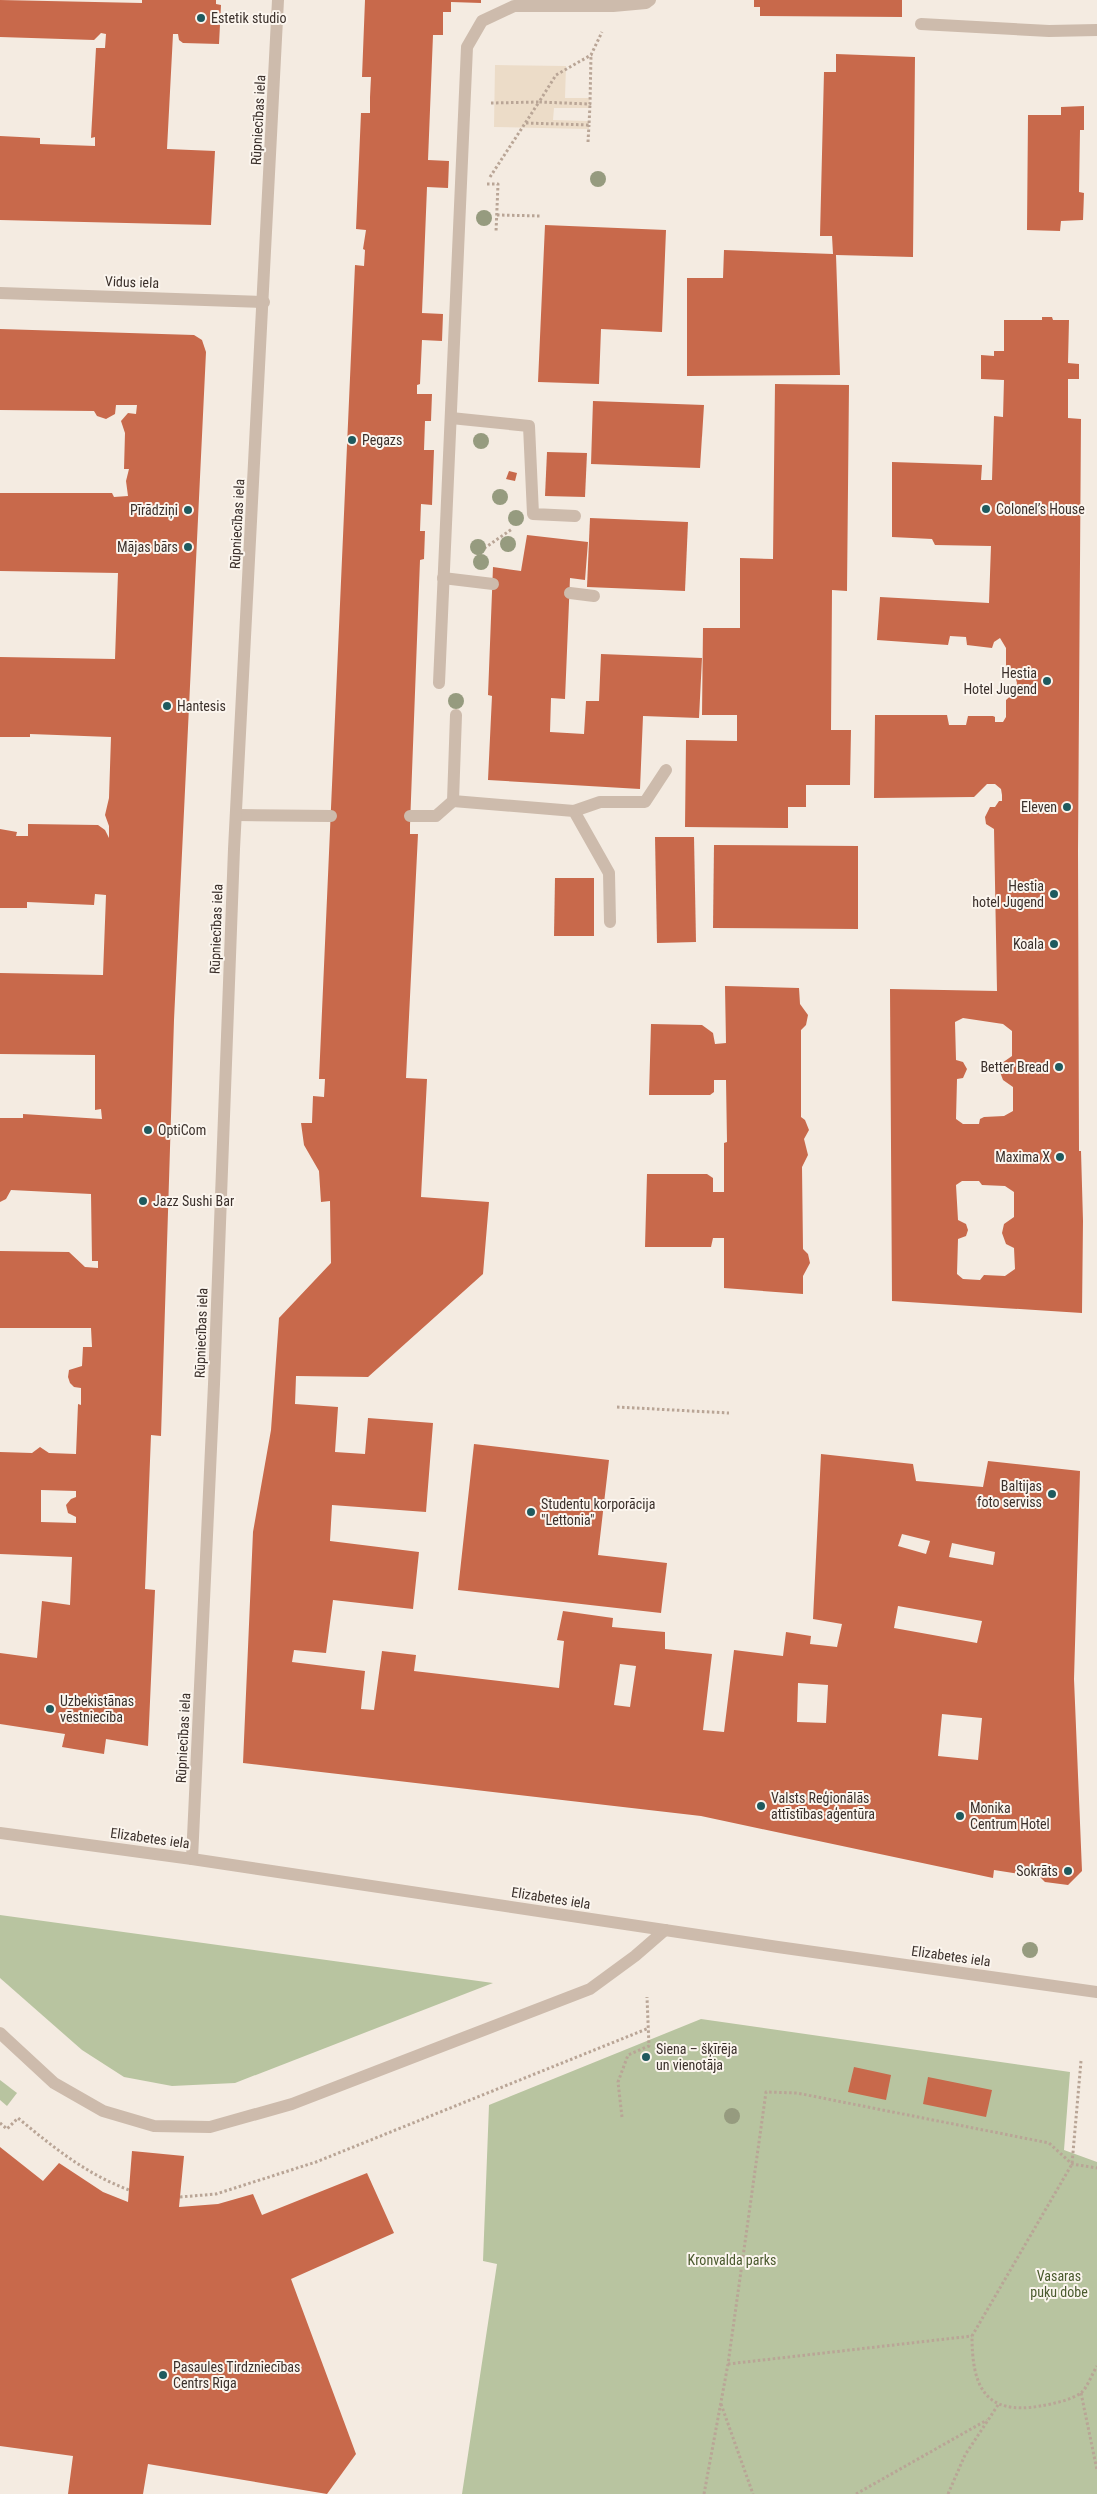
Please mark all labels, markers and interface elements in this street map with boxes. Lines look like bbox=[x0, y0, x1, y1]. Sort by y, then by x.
place label: Estetik studio bbox=[211, 10, 286, 26]
marker: Estetik studio bbox=[195, 12, 207, 24]
street label: Rūpniecības iela bbox=[248, 74, 268, 166]
street label: Vidus iela bbox=[105, 273, 159, 291]
place label: Pegazs bbox=[362, 432, 402, 448]
marker: Pegazs bbox=[346, 434, 358, 446]
street label: Rūpniecības iela bbox=[227, 478, 247, 570]
place label: Colonel’s House bbox=[996, 501, 1085, 517]
place label: Pīrādziņi bbox=[130, 502, 178, 519]
marker: Colonel’s House bbox=[980, 503, 992, 515]
marker: Pīrādziņi bbox=[182, 504, 194, 516]
place label: Mājas bārs bbox=[117, 539, 178, 555]
marker: Mājas bārs bbox=[182, 541, 194, 553]
place label: Hestia Hotel Jugend bbox=[963, 665, 1037, 697]
marker: Hestia Hotel Jugend bbox=[1041, 675, 1053, 687]
place label: Hantesis bbox=[177, 698, 226, 714]
marker: Hantesis bbox=[161, 700, 173, 712]
place label: Eleven bbox=[1021, 799, 1057, 815]
marker: Eleven bbox=[1061, 801, 1073, 813]
place label: Hestia hotel Jugend bbox=[972, 878, 1044, 910]
street label: Rūpniecības iela bbox=[206, 884, 226, 974]
marker: Hestia hotel Jugend bbox=[1048, 888, 1060, 900]
place label: Koala bbox=[1013, 936, 1044, 952]
marker: Koala bbox=[1048, 938, 1060, 950]
place label: Better Bread bbox=[980, 1059, 1049, 1075]
marker: Better Bread bbox=[1053, 1061, 1065, 1073]
place label: OptiCom bbox=[158, 1122, 206, 1138]
marker: OptiCom bbox=[142, 1124, 154, 1136]
place label: Maxima X bbox=[995, 1149, 1050, 1165]
marker: Maxima X bbox=[1054, 1151, 1066, 1163]
place label: Jazz Sushi Bar bbox=[153, 1193, 234, 1209]
marker: Jazz Sushi Bar bbox=[137, 1195, 149, 1207]
street label: Rūpniecības iela bbox=[191, 1288, 211, 1378]
place label: Baltijas foto serviss bbox=[977, 1478, 1042, 1510]
marker: Baltijas foto serviss bbox=[1046, 1488, 1058, 1500]
place label: Studentu korporācija "Lettonia" bbox=[541, 1496, 655, 1528]
marker: Studentu korporācija "Lettonia" bbox=[525, 1506, 537, 1518]
street label: Rūpniecības iela bbox=[173, 1692, 193, 1784]
place label: Uzbekistānas vēstniecība bbox=[60, 1693, 134, 1725]
marker: Uzbekistānas vēstniecība bbox=[44, 1703, 56, 1715]
place label: Valsts Reģionālās attīstības aģentūra bbox=[771, 1790, 875, 1822]
marker: Valsts Reģionālās attīstības aģentūra bbox=[755, 1800, 767, 1812]
place label: Monika Centrum Hotel bbox=[970, 1800, 1050, 1832]
marker: Monika Centrum Hotel bbox=[954, 1810, 966, 1822]
street label: Elizabetes iela bbox=[109, 1825, 191, 1851]
place label: Sokrāts bbox=[1016, 1863, 1058, 1879]
marker: Sokrāts bbox=[1062, 1865, 1074, 1877]
street label: Elizabetes iela bbox=[510, 1884, 592, 1912]
street label: Elizabetes iela bbox=[910, 1943, 992, 1969]
place label: Siena – šķīrēja un vienotāja bbox=[656, 2041, 738, 2073]
marker: Siena – šķīrēja un vienotāja bbox=[640, 2051, 652, 2063]
park label: Kronvalda parks bbox=[688, 2252, 776, 2268]
park label: Vasaras puķu dobe bbox=[1030, 2268, 1088, 2301]
place label: Pasaules Tirdzniecības Centrs Rīga bbox=[173, 2359, 300, 2391]
marker: Pasaules Tirdzniecības Centrs Rīga bbox=[157, 2369, 169, 2381]

